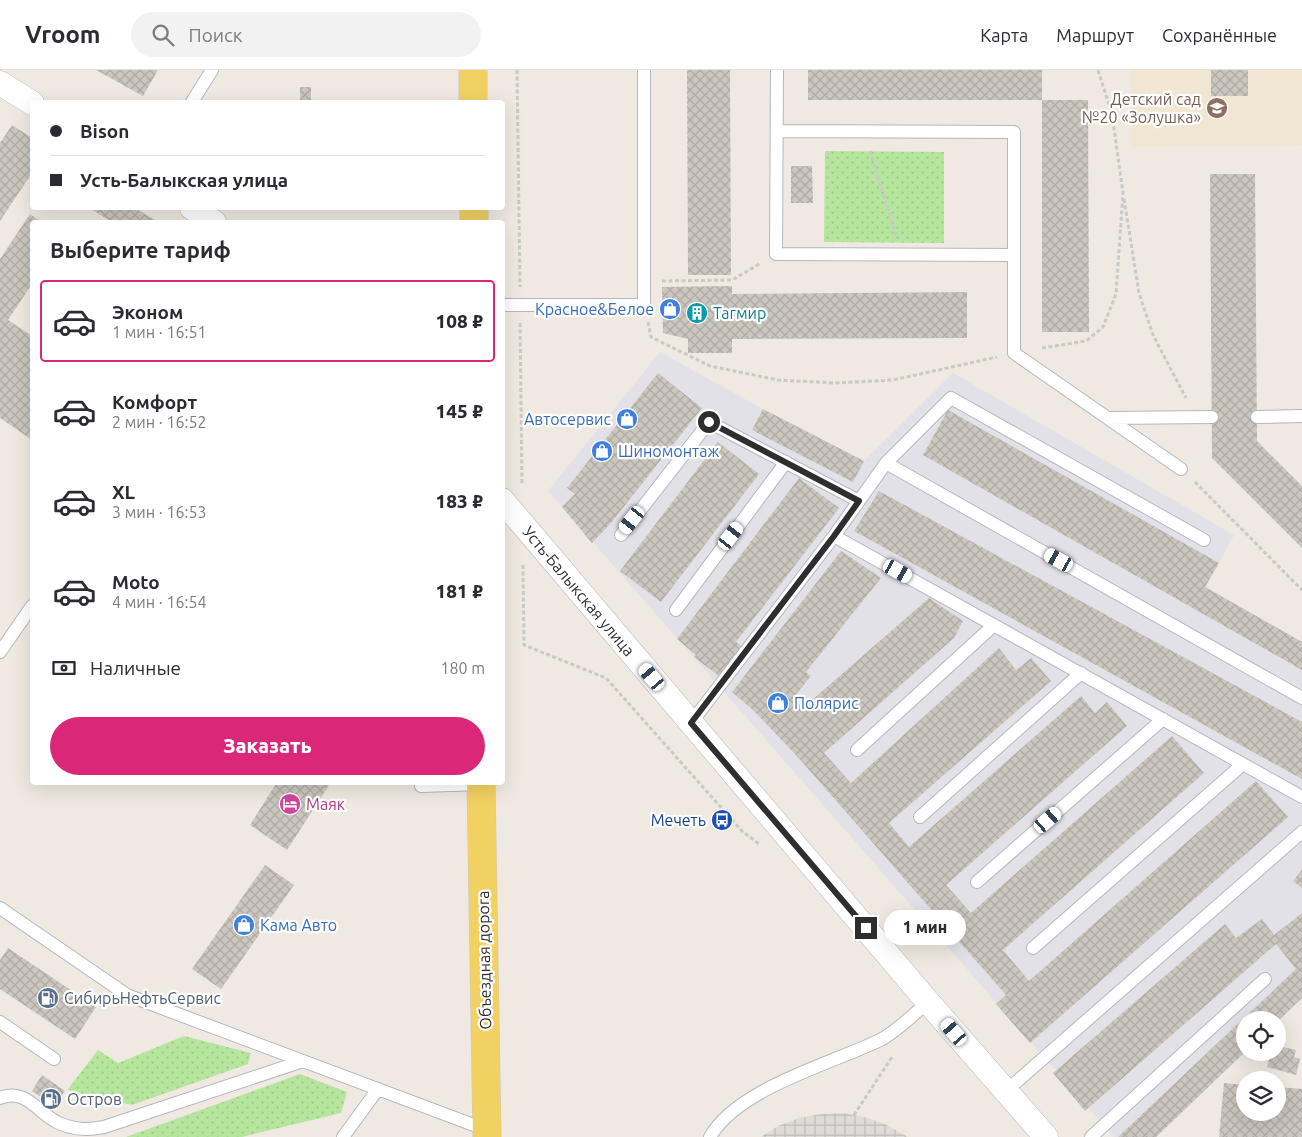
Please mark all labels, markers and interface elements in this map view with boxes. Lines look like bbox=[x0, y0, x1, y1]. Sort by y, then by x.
search box bbox=[131, 12, 481, 57]
text: Vroom bbox=[25, 21, 101, 48]
icon: search bbox=[149, 21, 177, 49]
text: Поиск bbox=[189, 24, 243, 46]
text: Карта bbox=[980, 25, 1028, 45]
text: Маршрут bbox=[1056, 25, 1134, 45]
text: Сохранённые bbox=[1162, 25, 1277, 45]
place label: Детский сад №20 «Золушка» bbox=[1082, 90, 1201, 126]
school or university icon: Детский сад №20 «Золушка» bbox=[1205, 96, 1229, 120]
text: Bison bbox=[80, 120, 129, 142]
text: Усть-Балыкская улица bbox=[80, 169, 288, 191]
text: Выберите тариф bbox=[50, 237, 231, 262]
shop icon: Красное&Белое bbox=[658, 297, 682, 321]
icon: car bbox=[52, 299, 97, 344]
place label: Красное&Белое bbox=[535, 300, 654, 318]
text: Эконом bbox=[112, 301, 183, 323]
building icon: Тагмир bbox=[685, 301, 709, 325]
place label: Тагмир bbox=[713, 304, 766, 322]
text: 108 ₽ bbox=[436, 310, 483, 332]
text: 1 мин · 16:51 bbox=[112, 323, 206, 341]
icon: car bbox=[52, 389, 97, 434]
text: Комфорт bbox=[112, 391, 197, 413]
text: 145 ₽ bbox=[436, 400, 483, 422]
shop icon: Автосервис bbox=[615, 407, 639, 431]
place label: Автосервис bbox=[524, 410, 612, 428]
route start bbox=[698, 411, 720, 433]
text: 2 мин · 16:52 bbox=[112, 413, 206, 431]
shop icon: Шиномонтаж bbox=[590, 439, 614, 463]
place label: Шиномонтаж bbox=[618, 442, 719, 460]
icon: car bbox=[52, 479, 97, 524]
text: XL bbox=[112, 481, 135, 503]
text: 183 ₽ bbox=[436, 490, 483, 512]
text: 3 мин · 16:53 bbox=[112, 503, 206, 521]
car bbox=[616, 504, 647, 536]
car bbox=[715, 520, 746, 552]
street label: Усть-Балыкская улица bbox=[520, 523, 638, 659]
car bbox=[1042, 546, 1075, 574]
car bbox=[881, 557, 914, 585]
icon: car bbox=[52, 569, 97, 614]
text: Moto bbox=[112, 571, 160, 593]
text: 181 ₽ bbox=[436, 580, 483, 602]
text: 4 мин · 16:54 bbox=[112, 593, 206, 611]
icon: cash bbox=[50, 654, 78, 682]
text: Наличные bbox=[90, 657, 181, 679]
text: 180 m bbox=[440, 659, 485, 677]
car bbox=[636, 661, 667, 693]
shop icon: Полярис bbox=[766, 691, 790, 715]
place label: Полярис bbox=[794, 694, 859, 712]
button: Заказать bbox=[50, 717, 485, 775]
hotel icon: Маяк bbox=[278, 792, 302, 816]
place label: Маяк bbox=[306, 795, 345, 813]
car bbox=[1031, 804, 1064, 836]
bus stop icon: Мечеть bbox=[710, 808, 734, 832]
place label: Мечеть bbox=[651, 811, 706, 829]
street label: Объездная дорога bbox=[474, 890, 494, 1030]
callout: 1 мин bbox=[884, 910, 966, 946]
shop icon: Кама Авто bbox=[232, 913, 256, 937]
place label: Кама Авто bbox=[260, 916, 337, 934]
route end bbox=[855, 917, 877, 939]
text: 1 мин bbox=[903, 918, 947, 936]
fuel station icon: СибирьНефтьСервис bbox=[36, 986, 60, 1010]
place label: СибирьНефтьСервис bbox=[64, 989, 222, 1007]
map controls bbox=[1236, 1011, 1286, 1121]
button: locate bbox=[1236, 1011, 1286, 1061]
car bbox=[938, 1016, 969, 1048]
button: layers bbox=[1236, 1071, 1286, 1121]
fuel station icon: Остров bbox=[39, 1087, 63, 1111]
place label: Остров bbox=[67, 1090, 122, 1108]

